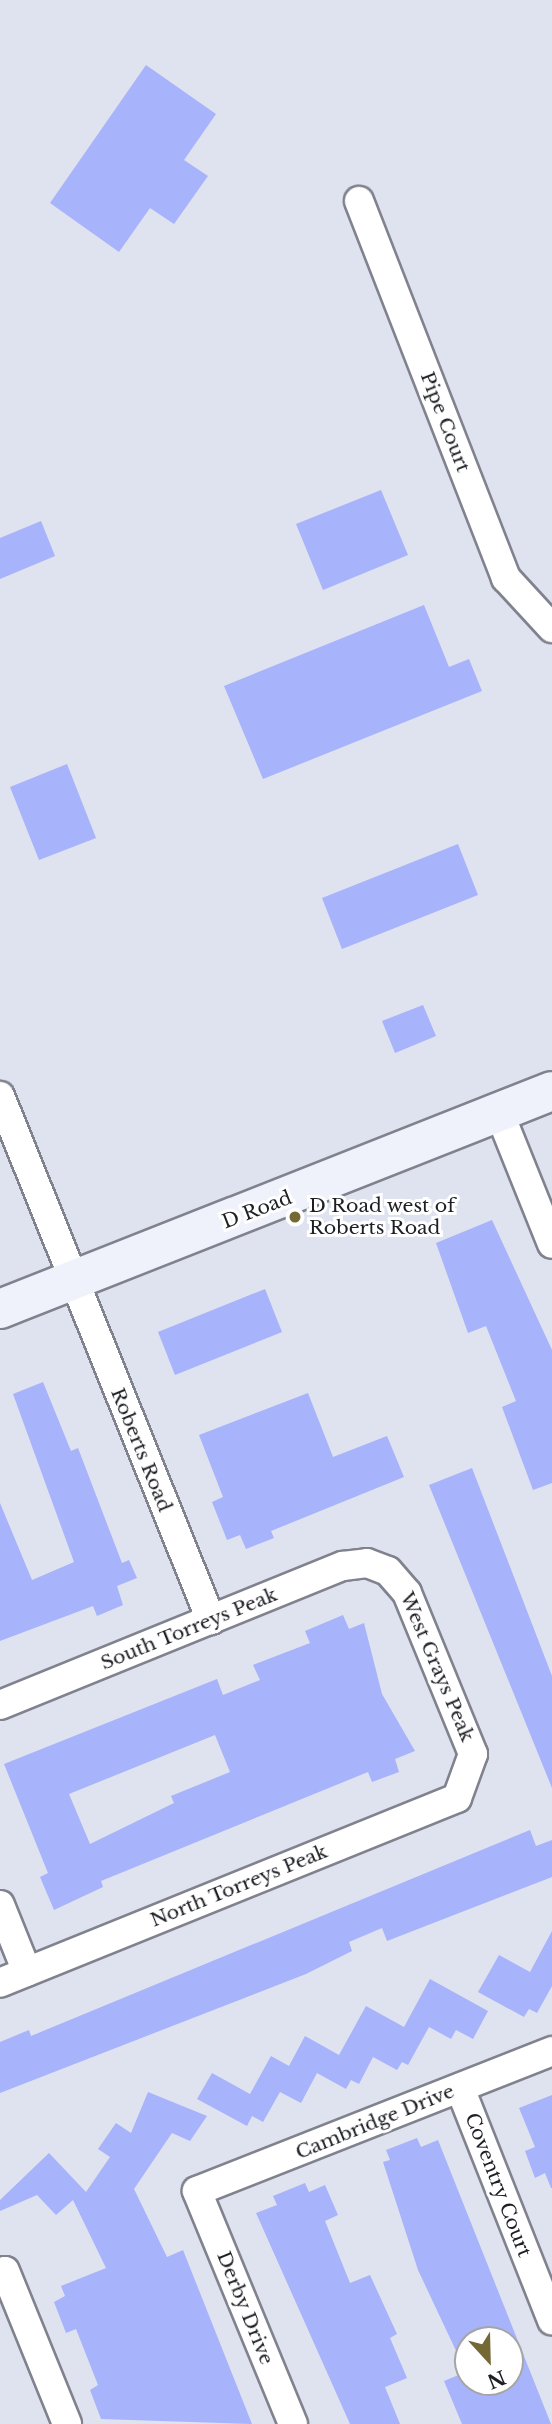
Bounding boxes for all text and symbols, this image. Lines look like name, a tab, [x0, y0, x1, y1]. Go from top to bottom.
street label: Pipe Court	[415, 369, 475, 475]
street label: D Road	[219, 1186, 295, 1234]
place label: D Road west of Roberts Road	[309, 1195, 456, 1239]
marker: D Road west of Roberts Road	[287, 1209, 303, 1225]
street label: Roberts Road	[106, 1385, 176, 1515]
street label: South Torreys Peak	[97, 1583, 281, 1675]
street label: West Grays Peak	[395, 1589, 479, 1745]
street label: North Torreys Peak	[147, 1840, 331, 1932]
street label: Cambridge Drive	[292, 2080, 458, 2164]
street label: Coventry Court	[460, 2110, 536, 2260]
street label: Derby Drive	[212, 2248, 278, 2368]
north arrow	[454, 2326, 524, 2396]
text: N	[484, 2365, 509, 2393]

